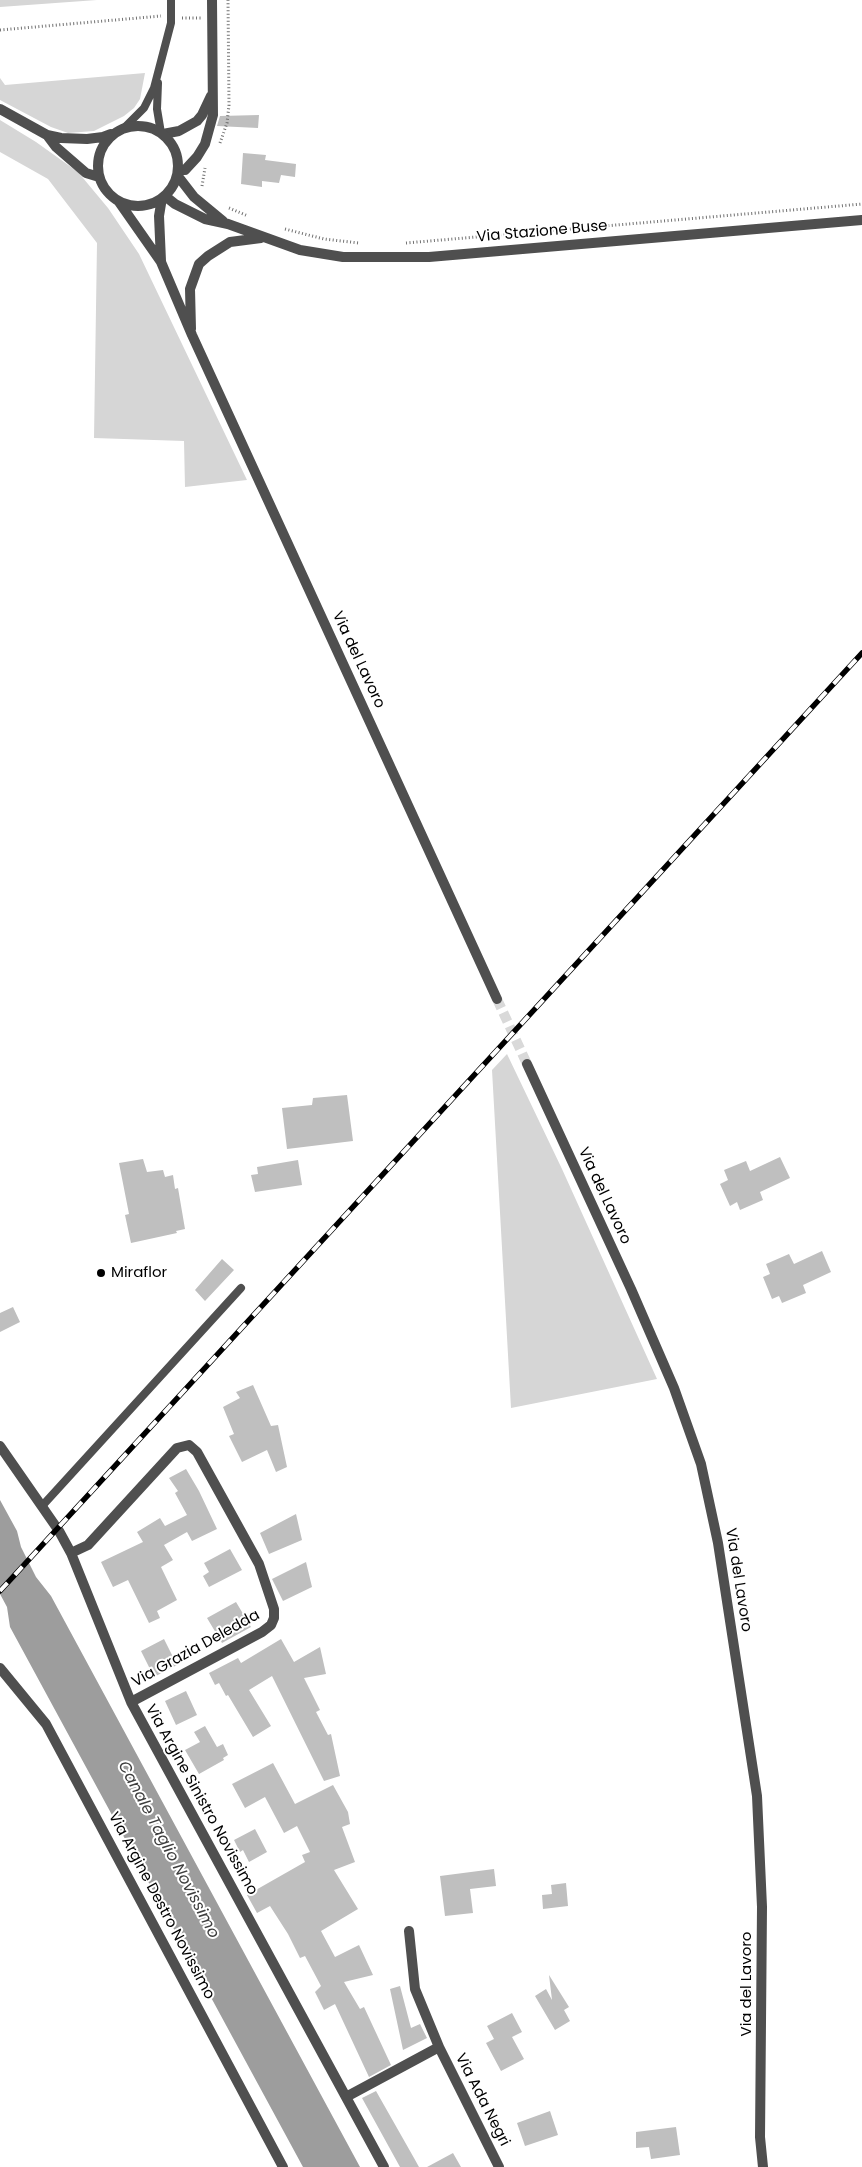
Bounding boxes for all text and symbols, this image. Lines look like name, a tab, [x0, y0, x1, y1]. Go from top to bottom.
street label: Via Stazione Buse	[476, 217, 608, 247]
street label: Via del Lavoro	[328, 609, 388, 711]
street label: Via del Lavoro	[574, 1145, 634, 1247]
place label: Miraflor	[111, 1264, 167, 1282]
marker: Miraflor	[95, 1267, 107, 1279]
street label: Via del Lavoro	[721, 1527, 755, 1633]
street label: Via Grazia Deledda	[129, 1606, 263, 1692]
street label: Via Argine Sinistro Novissimo	[141, 1701, 261, 1899]
water label: Canale Taglio Novissimo	[113, 1758, 223, 1942]
street label: Via Argine Destro Novissimo	[104, 1809, 218, 2003]
street label: Via del Lavoro	[738, 1932, 756, 2036]
street label: Via Ada Negri	[451, 2051, 513, 2149]

